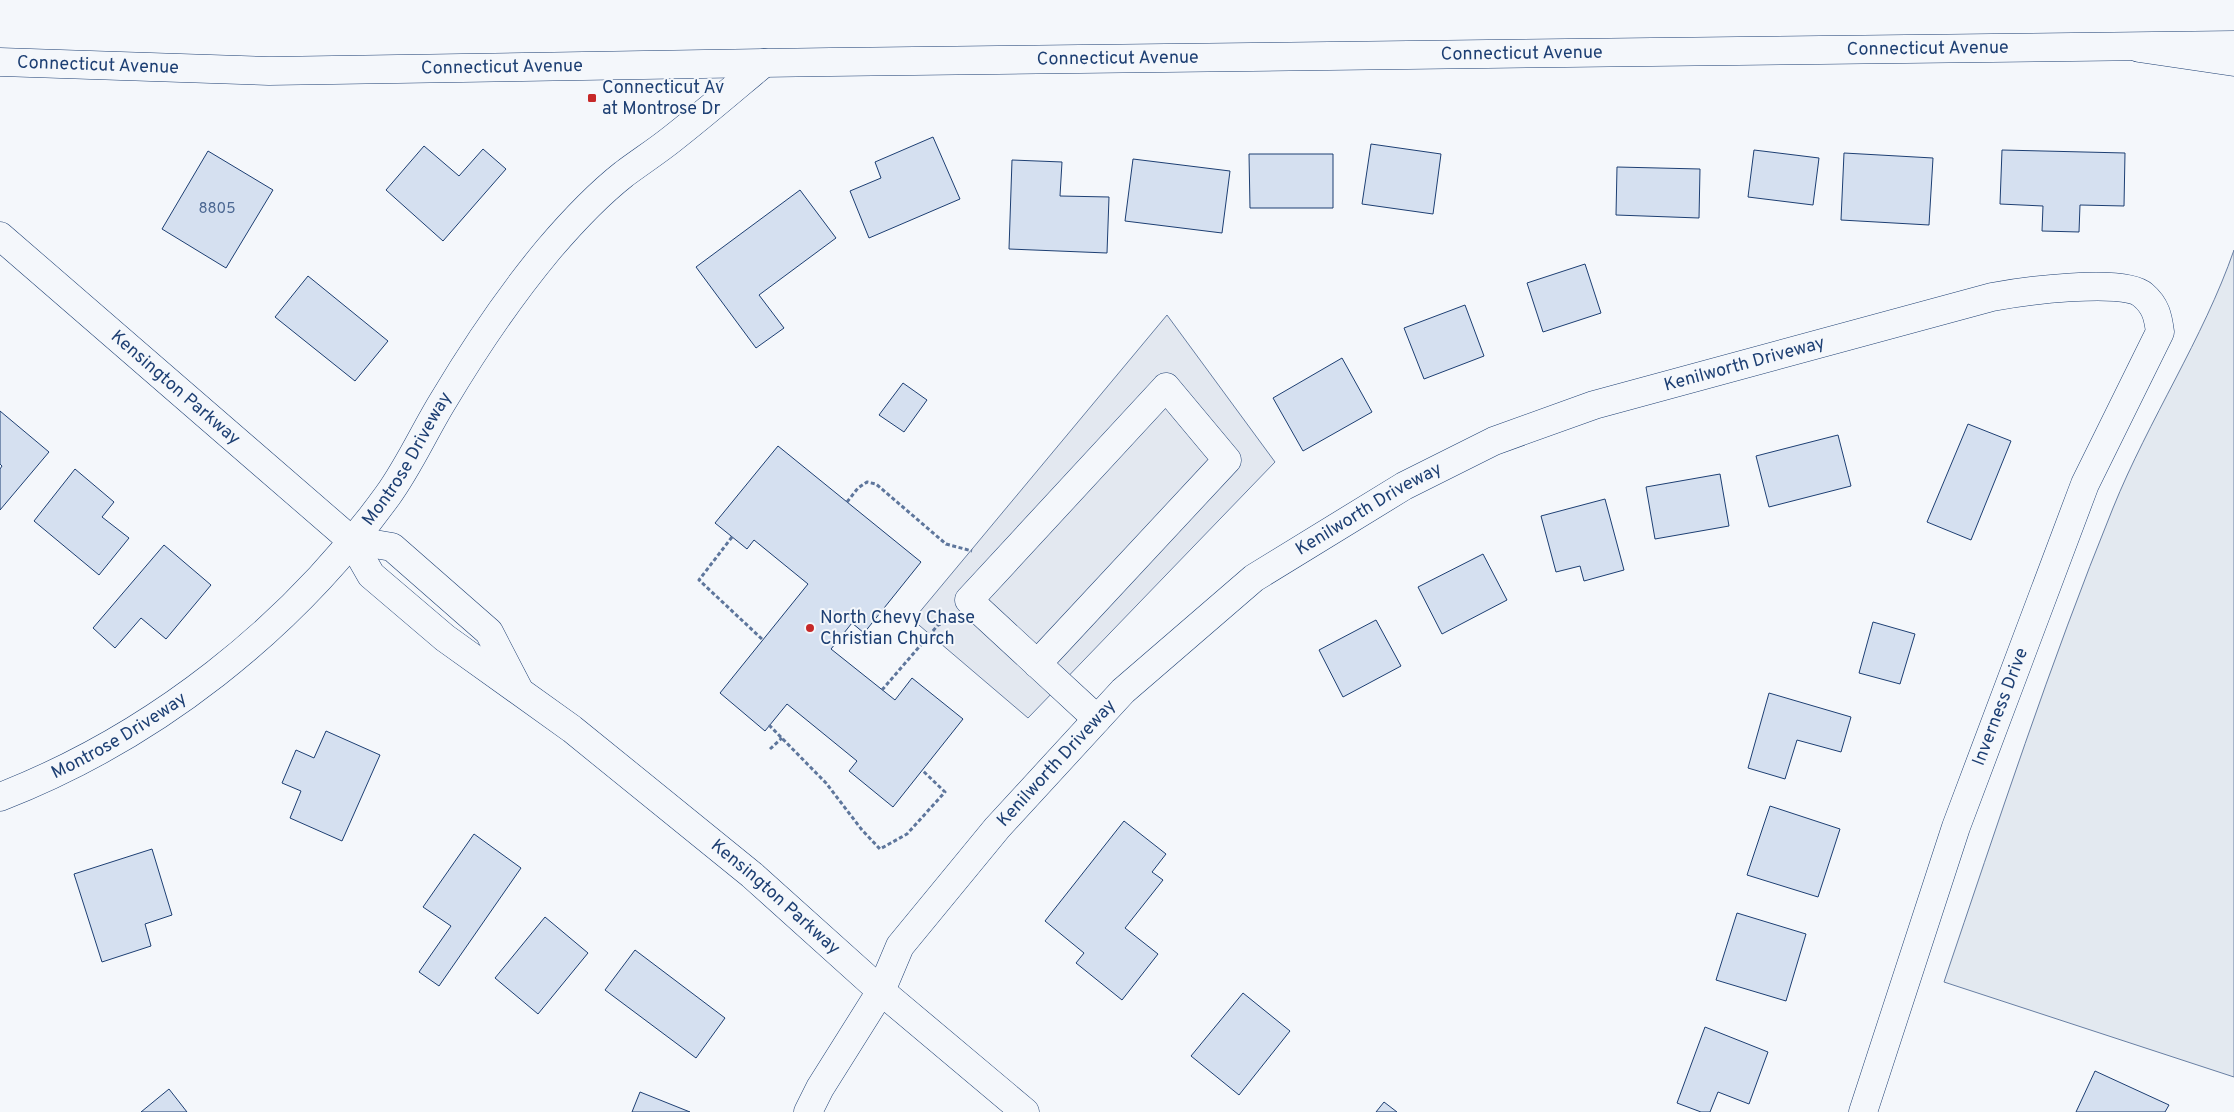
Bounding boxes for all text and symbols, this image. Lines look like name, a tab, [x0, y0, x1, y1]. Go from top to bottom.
street label: Connecticut Avenue	[1847, 36, 2009, 61]
street label: Connecticut Avenue	[1441, 41, 1603, 66]
street label: Connecticut Avenue	[1037, 46, 1199, 71]
street label: Connecticut Avenue	[17, 51, 179, 79]
street label: Connecticut Avenue	[421, 54, 583, 80]
place label: Connecticut Av at Montrose Dr	[602, 77, 724, 121]
marker: Connecticut Av at Montrose Dr	[586, 92, 598, 104]
house number: 8805	[198, 200, 236, 219]
street label: Kensington Parkway	[106, 325, 245, 450]
street label: Kenilworth Driveway	[1662, 331, 1828, 397]
street label: Montrose Driveway	[357, 388, 457, 531]
street label: Kenilworth Driveway	[1291, 457, 1446, 561]
place label: North Chevy Chase Christian Church	[820, 607, 975, 651]
marker: North Chevy Chase Christian Church	[804, 622, 816, 634]
street label: Inverness Drive	[1968, 645, 2034, 769]
street label: Montrose Driveway	[48, 687, 191, 785]
street label: Kenilworth Driveway	[992, 694, 1121, 832]
street label: Kensington Parkway	[706, 834, 845, 960]

